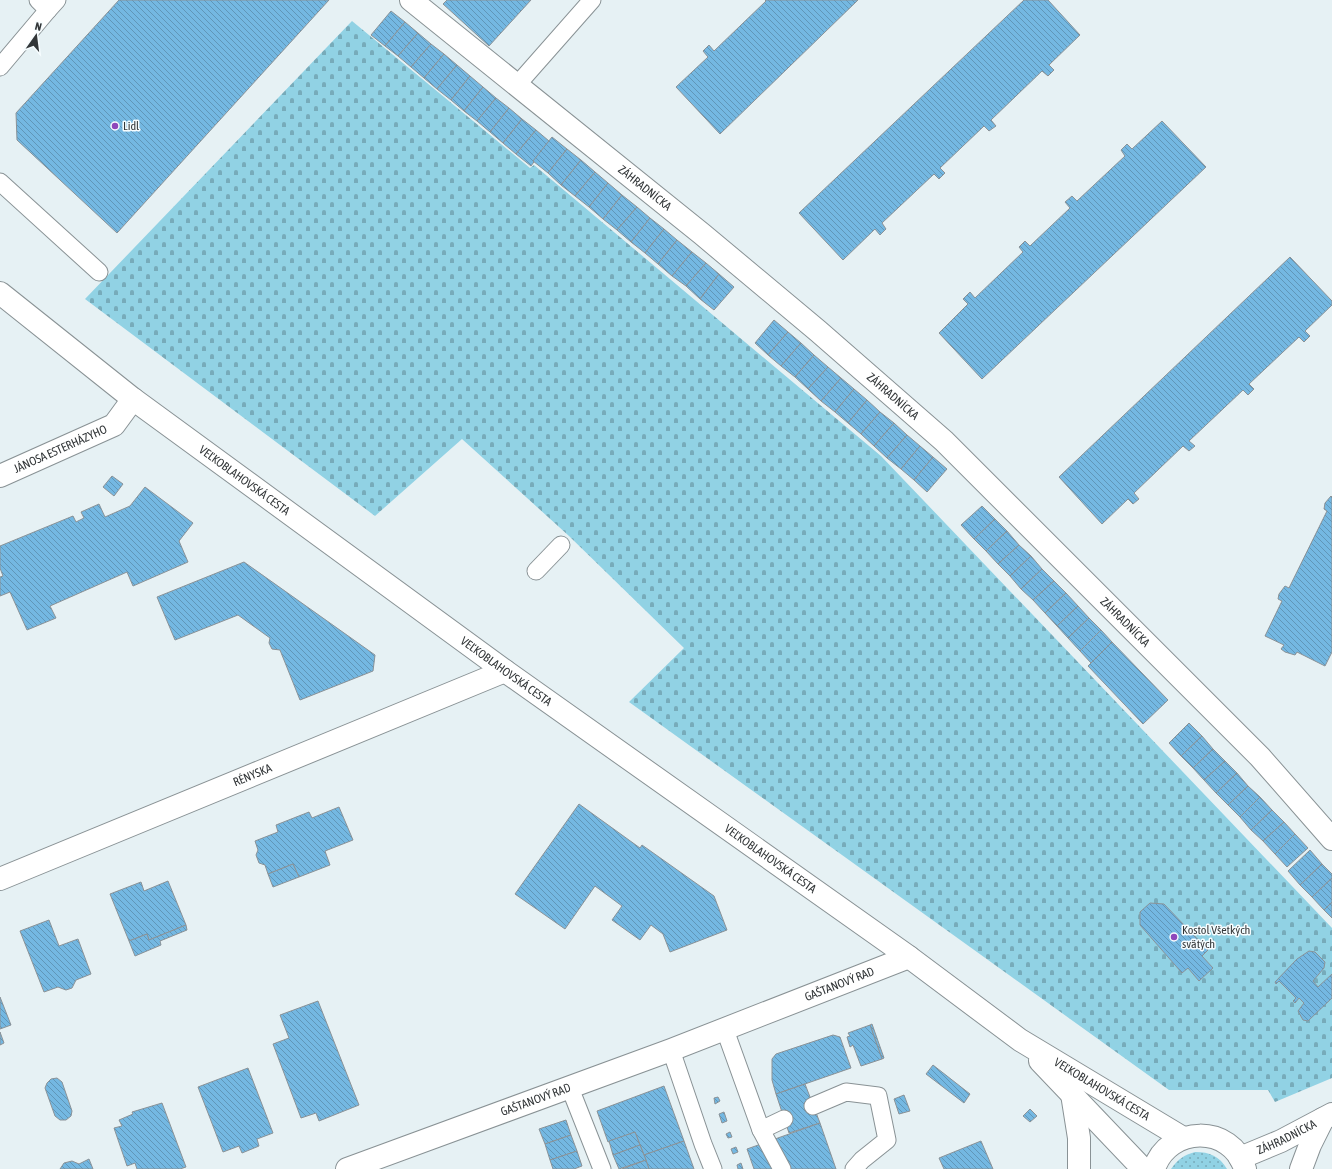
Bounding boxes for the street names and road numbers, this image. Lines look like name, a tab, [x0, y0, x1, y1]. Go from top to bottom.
street label: ZÁHRADNÍCKA	[615, 162, 674, 214]
street label: ZÁHRADNÍCKA	[864, 370, 922, 423]
street label: JÁNOSA ESTERHÁZYHO	[11, 422, 109, 476]
street label: VEĽKOBLAHOVSKÁ CESTA	[196, 443, 293, 518]
street label: ZÁHRADNÍCKA	[1097, 594, 1153, 650]
street label: VEĽKOBLAHOVSKÁ CESTA	[458, 634, 555, 709]
street label: RÉNYSKA	[231, 761, 274, 789]
street label: VEĽKOBLAHOVSKÁ CESTA	[722, 822, 819, 896]
street label: GAŠTANOVÝ RAD	[803, 964, 876, 1004]
street label: VEĽKOBLAHOVSKÁ CESTA	[1052, 1055, 1152, 1123]
street label: GAŠTANOVÝ RAD	[499, 1080, 573, 1119]
street label: ZÁHRADNÍCKA	[1255, 1117, 1319, 1157]

